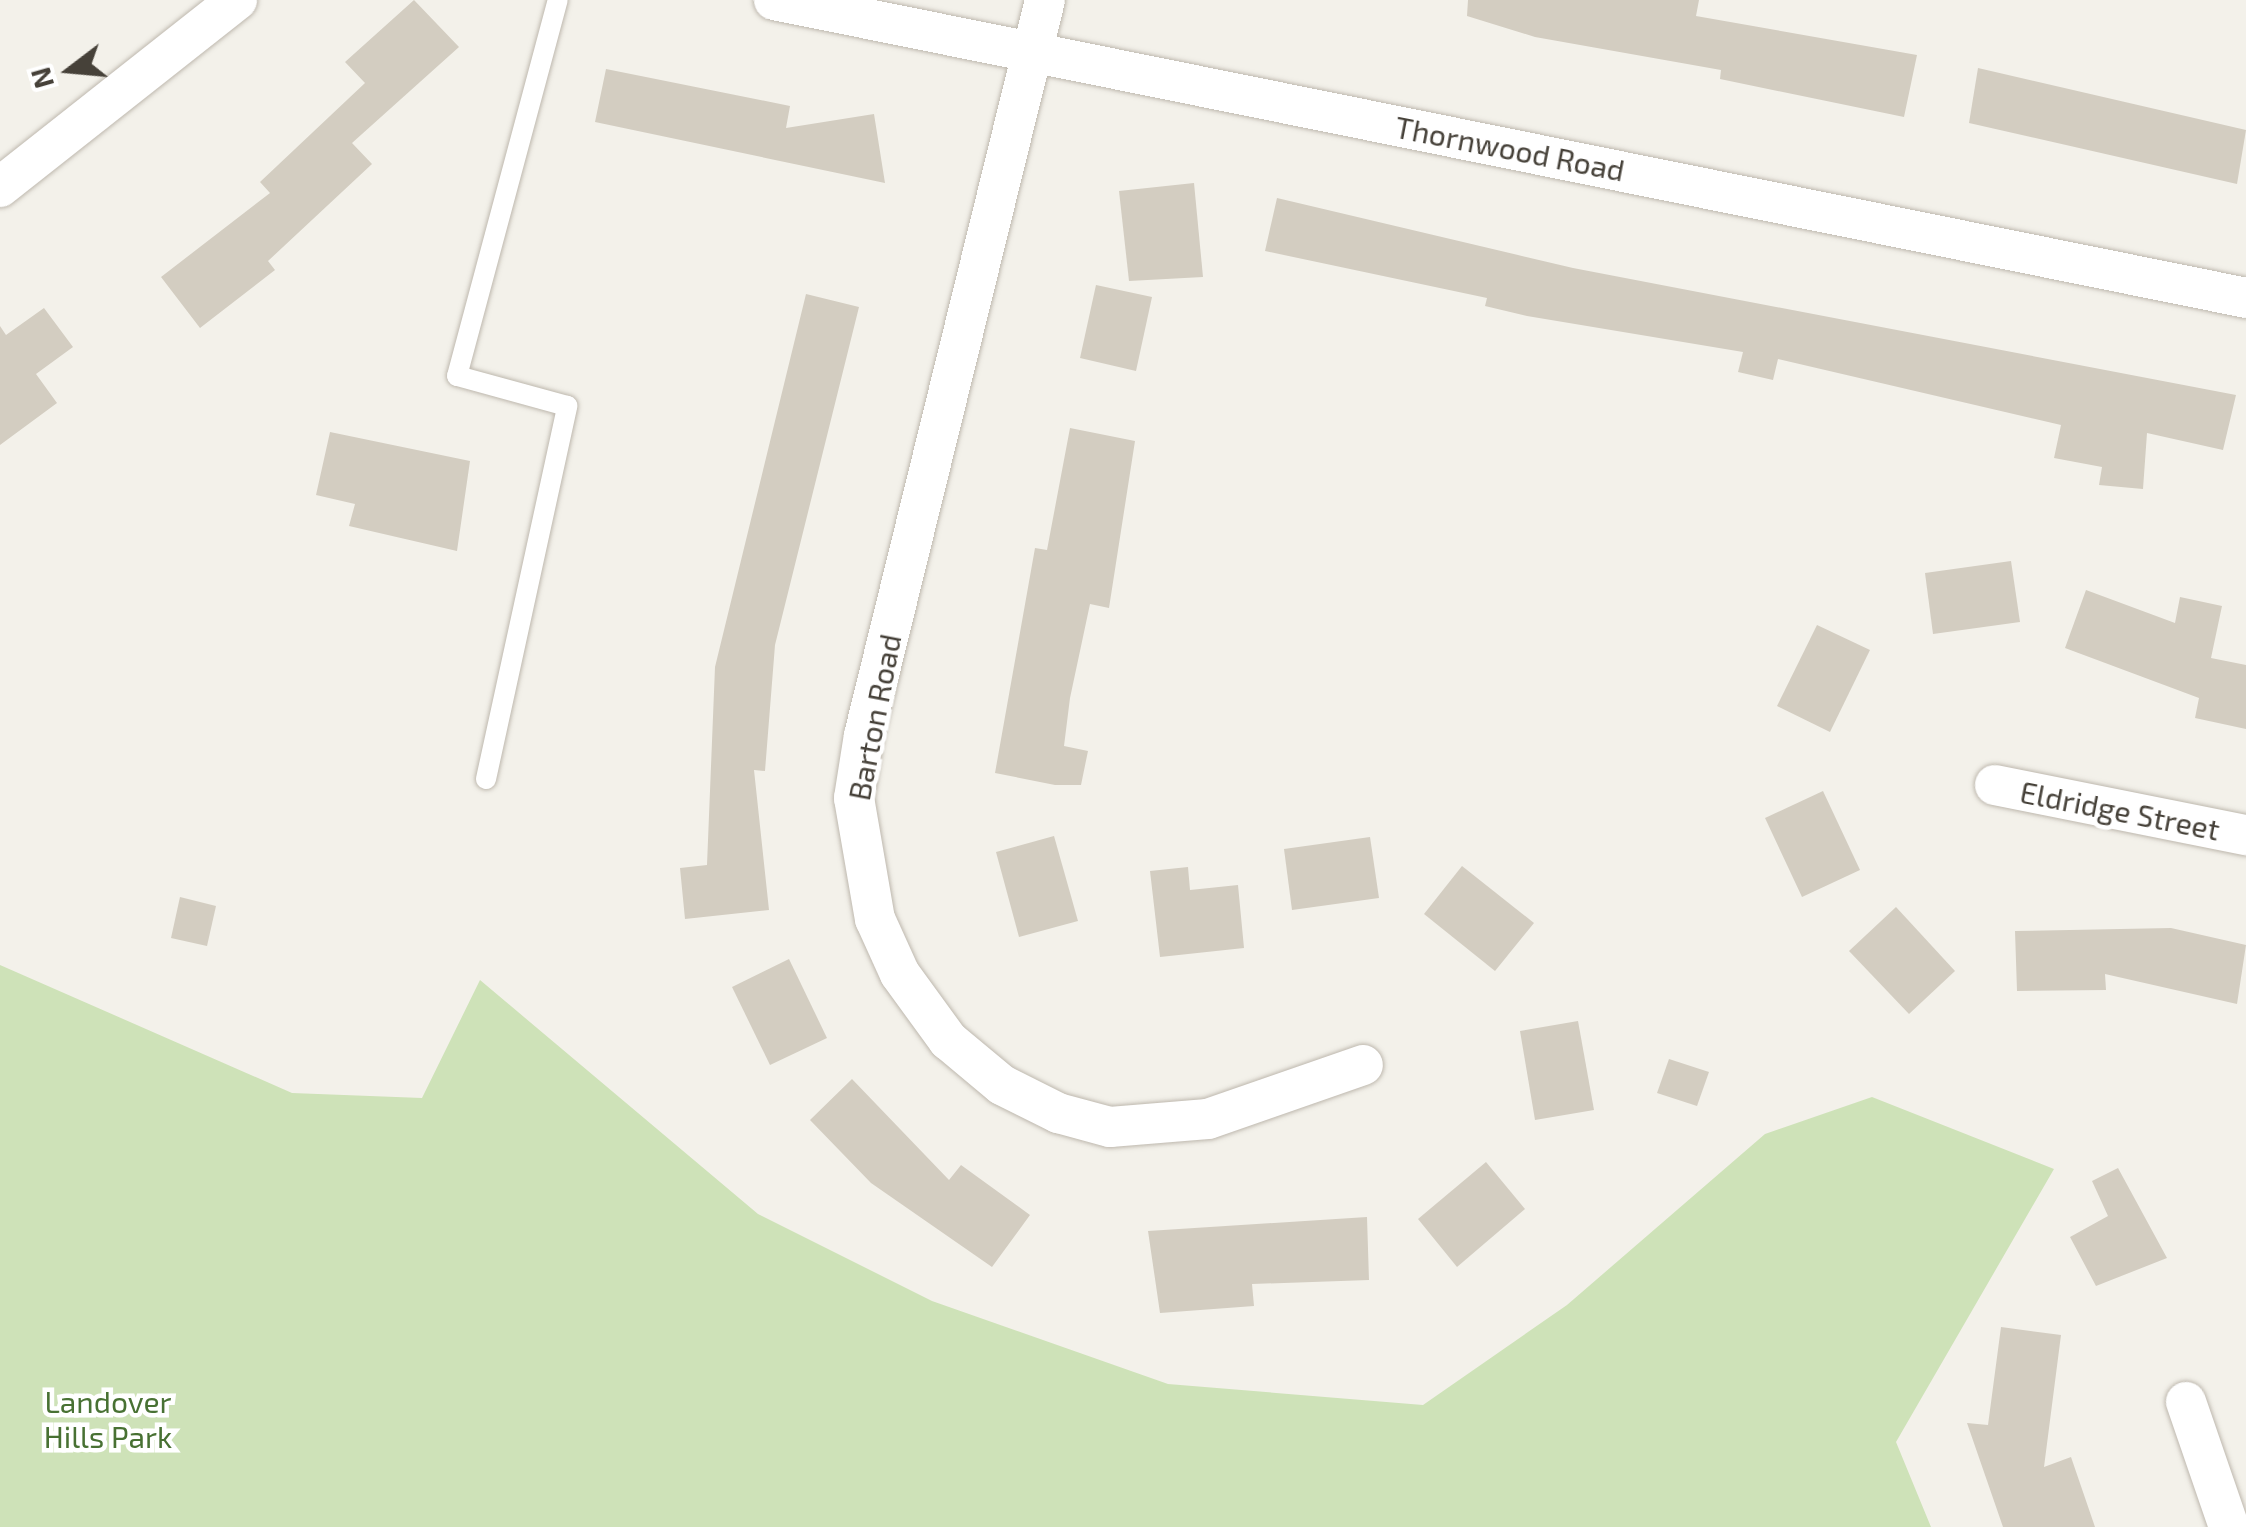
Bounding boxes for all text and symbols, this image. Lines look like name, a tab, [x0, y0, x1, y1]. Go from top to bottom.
north arrow	[20, 20, 120, 120]
text: N	[22, 64, 60, 93]
street label: Thornwood Road	[1392, 108, 1628, 188]
street label: Barton Road	[840, 631, 908, 803]
street label: Eldridge Street	[2017, 773, 2223, 847]
park label: Landover Hills Park	[44, 1383, 172, 1454]

